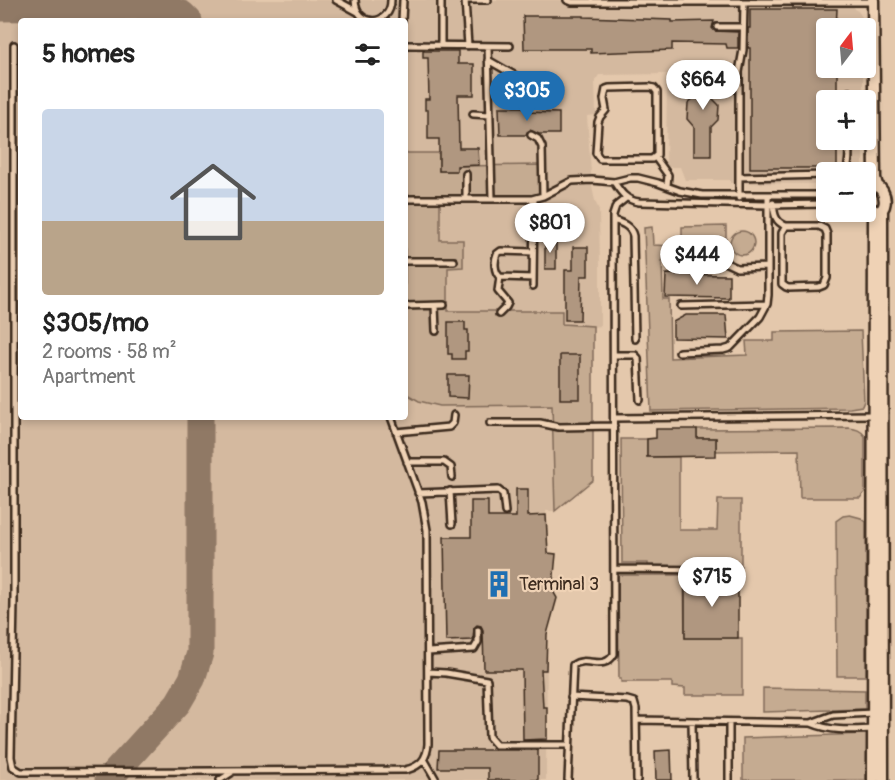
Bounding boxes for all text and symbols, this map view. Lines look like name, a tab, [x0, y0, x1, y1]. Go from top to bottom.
north arrow	[816, 18, 876, 78]
map controls	[816, 18, 876, 222]
text: 5 homes	[42, 38, 135, 70]
icon: filters	[351, 38, 384, 71]
pin: $664	[667, 60, 739, 111]
text: $664	[680, 67, 726, 92]
pin: $305	[491, 71, 563, 122]
text: $305	[504, 78, 550, 103]
button: +	[816, 90, 876, 150]
icon: home	[159, 148, 267, 256]
button: −	[816, 162, 876, 222]
pin: $801	[514, 203, 586, 254]
text: $801	[529, 210, 571, 235]
pin: $444	[661, 235, 733, 286]
text: $444	[674, 242, 720, 267]
text: $305/mo	[42, 307, 149, 339]
text: 2 rooms · 58 m²	[42, 339, 177, 364]
text: Apartment	[42, 364, 135, 389]
pin: $715	[676, 557, 748, 608]
text: $715	[692, 564, 732, 589]
building icon: Terminal 3	[484, 569, 514, 599]
place label: Terminal 3	[519, 573, 599, 596]

